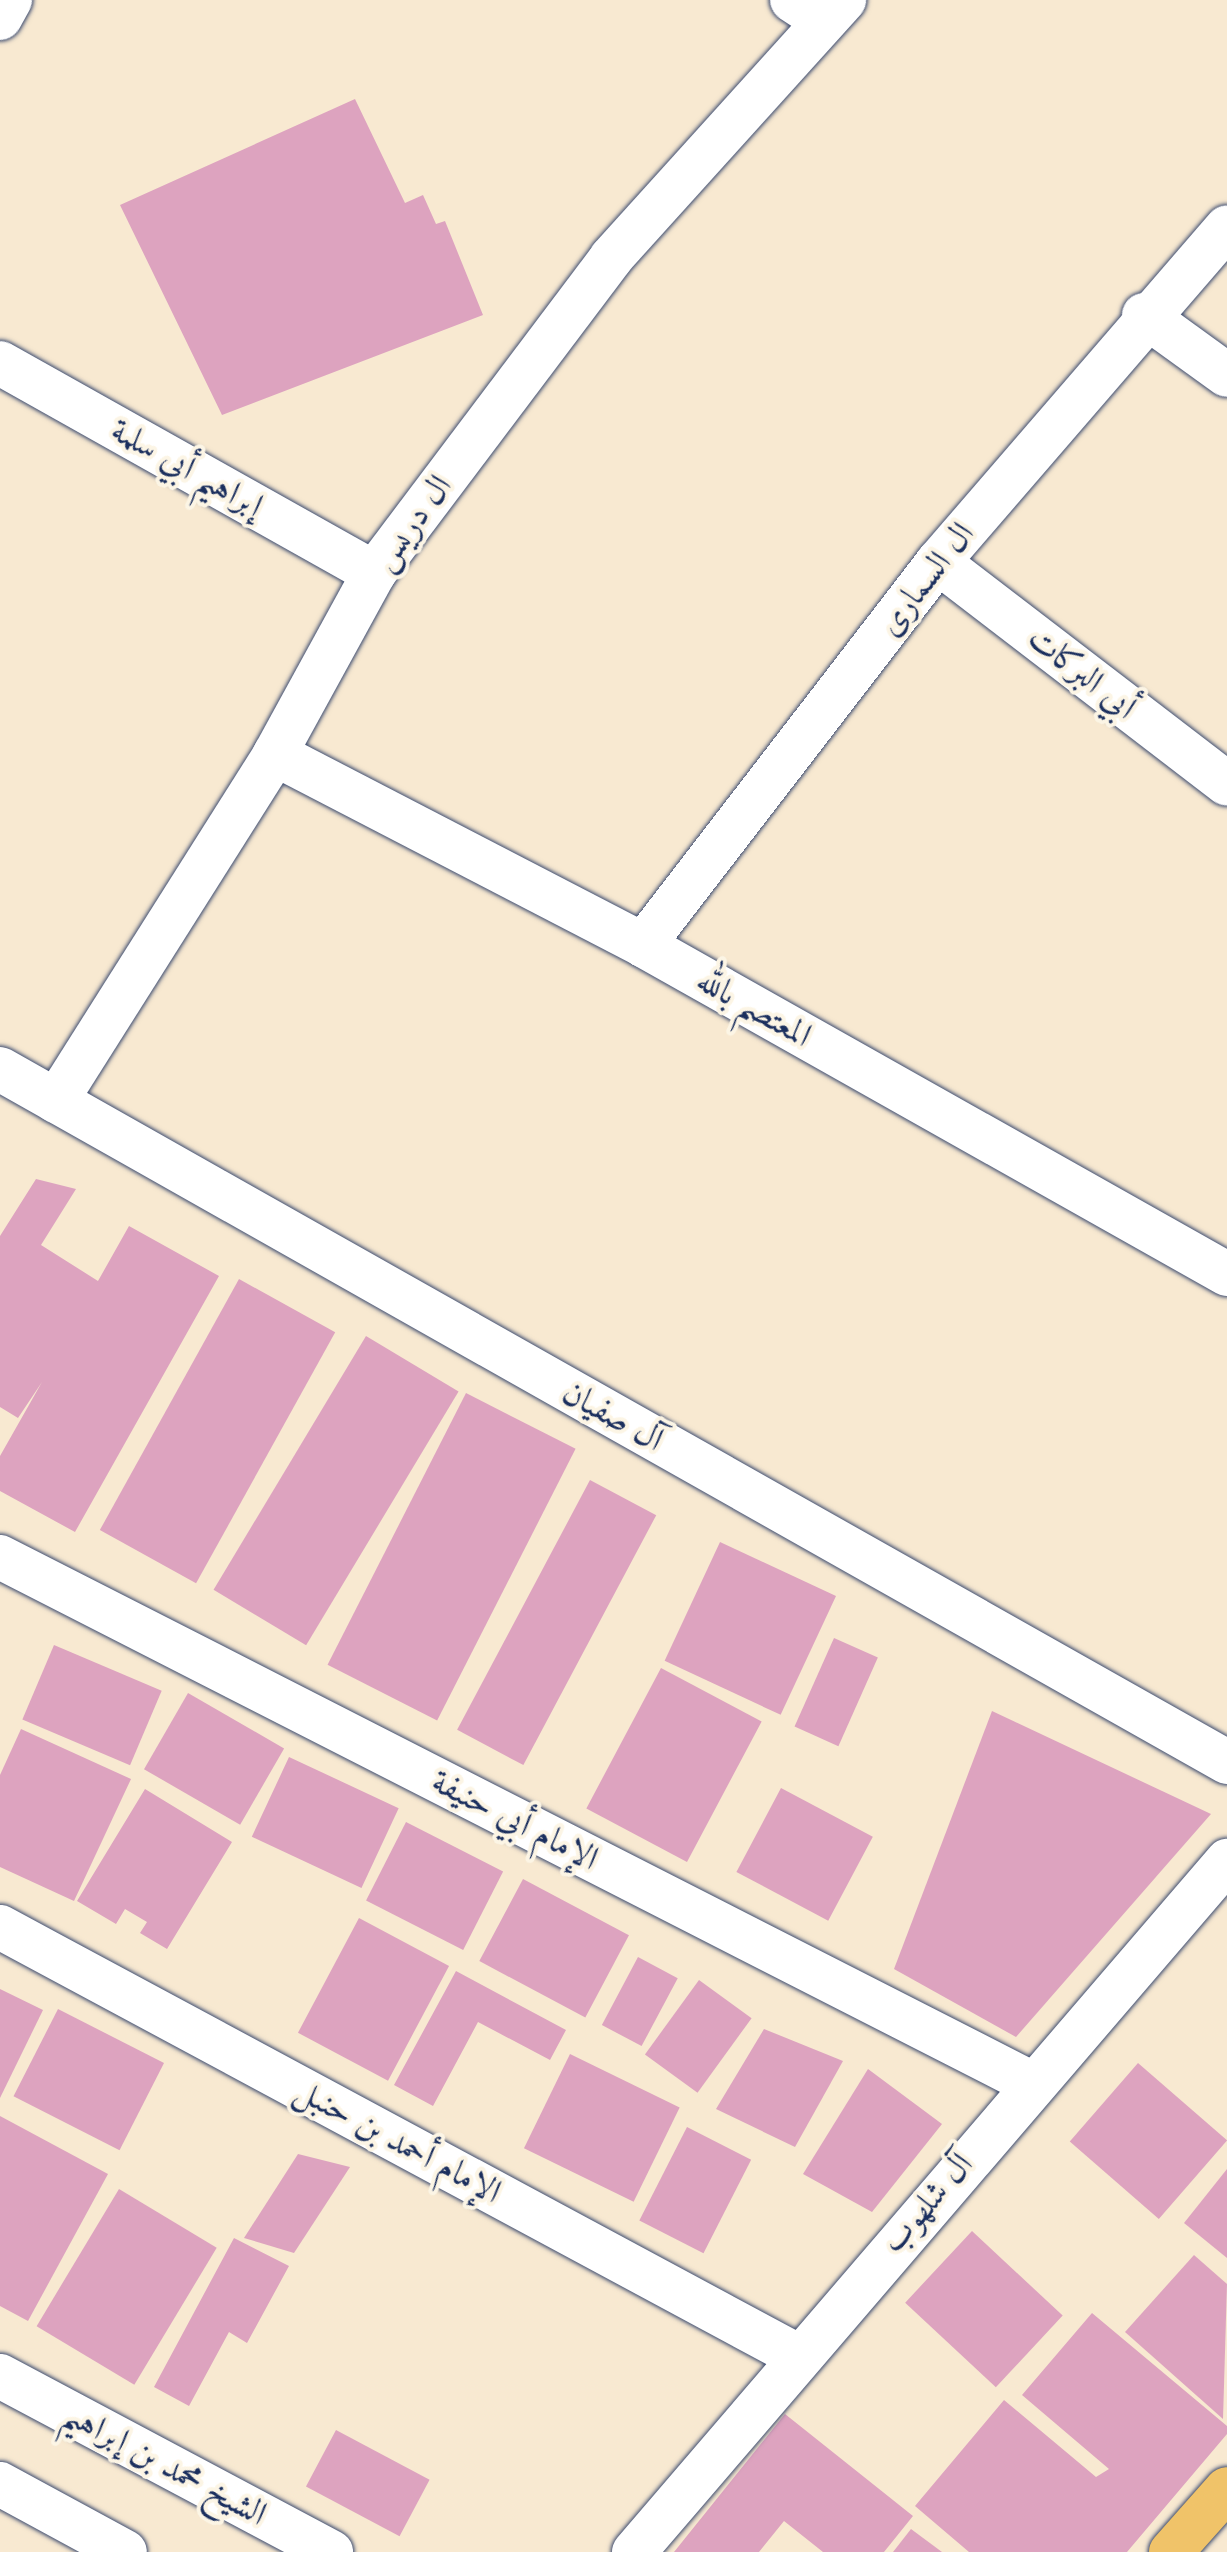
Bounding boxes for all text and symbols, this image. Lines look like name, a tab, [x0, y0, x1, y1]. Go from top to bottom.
street label: إبراهيم أبي سلمة	[104, 410, 270, 526]
street label: ال دريس	[364, 467, 460, 579]
street label: ال السمارى	[869, 514, 983, 644]
street label: أبي البركات	[1019, 618, 1145, 728]
street label: المعتصم بالله	[689, 960, 819, 1056]
street label: آل صفيان	[555, 1372, 671, 1460]
street label: الإمام أبي حنيفة	[425, 1761, 605, 1879]
street label: الإمام أحمد بن حنبل	[288, 2069, 508, 2213]
street label: آل شلهوب	[872, 2145, 982, 2261]
street label: الشيخ محمد بن إبراهيم	[56, 2393, 274, 2535]

